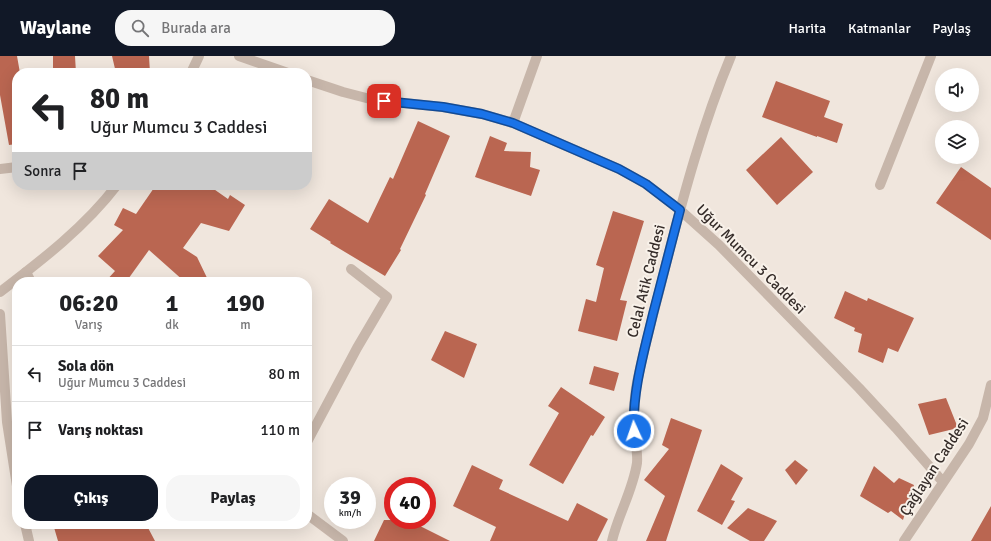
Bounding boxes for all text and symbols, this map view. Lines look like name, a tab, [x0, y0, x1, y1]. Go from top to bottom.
search box	[115, 10, 395, 46]
text: Waylane	[20, 16, 91, 40]
icon: search	[129, 17, 151, 39]
text: Burada ara	[161, 19, 231, 37]
text: Harita	[788, 20, 826, 37]
text: Katmanlar	[848, 20, 911, 37]
text: Paylaş	[933, 20, 971, 37]
map controls	[935, 68, 979, 164]
button: sound	[935, 68, 979, 112]
text: 80 m	[90, 82, 149, 116]
icon: left	[24, 84, 76, 136]
pin	[367, 84, 401, 118]
icon: arrive	[373, 90, 395, 112]
text: Uğur Mumcu 3 Caddesi	[90, 116, 267, 138]
button: layers	[935, 120, 979, 164]
icon: arrive	[69, 160, 91, 182]
text: Sonra	[24, 162, 61, 180]
street label: Uğur Mumcu 3 Caddesi	[692, 200, 810, 318]
street label: Celal Atik Caddesi	[623, 223, 669, 339]
text: 06:20	[59, 288, 118, 318]
text: 1	[166, 288, 178, 318]
text: 190	[226, 288, 265, 318]
text: Varış	[75, 317, 103, 333]
text: dk	[165, 317, 179, 333]
text: m	[240, 317, 251, 333]
text: Sola dön	[58, 357, 114, 375]
icon: left	[24, 363, 46, 385]
text: 80 m	[269, 365, 300, 383]
text: Uğur Mumcu 3 Caddesi	[58, 375, 186, 391]
position arrow	[613, 410, 655, 452]
street label: Çağlayan Caddesi	[896, 415, 972, 519]
icon: arrive	[24, 419, 46, 441]
text: Varış noktası	[58, 421, 143, 439]
text: 110 m	[260, 421, 300, 439]
button: Çıkış	[24, 475, 158, 521]
button: Paylaş	[166, 475, 300, 521]
speed limit sign: 40	[384, 477, 436, 529]
text: 39	[339, 485, 361, 510]
text: km/h	[339, 507, 361, 519]

